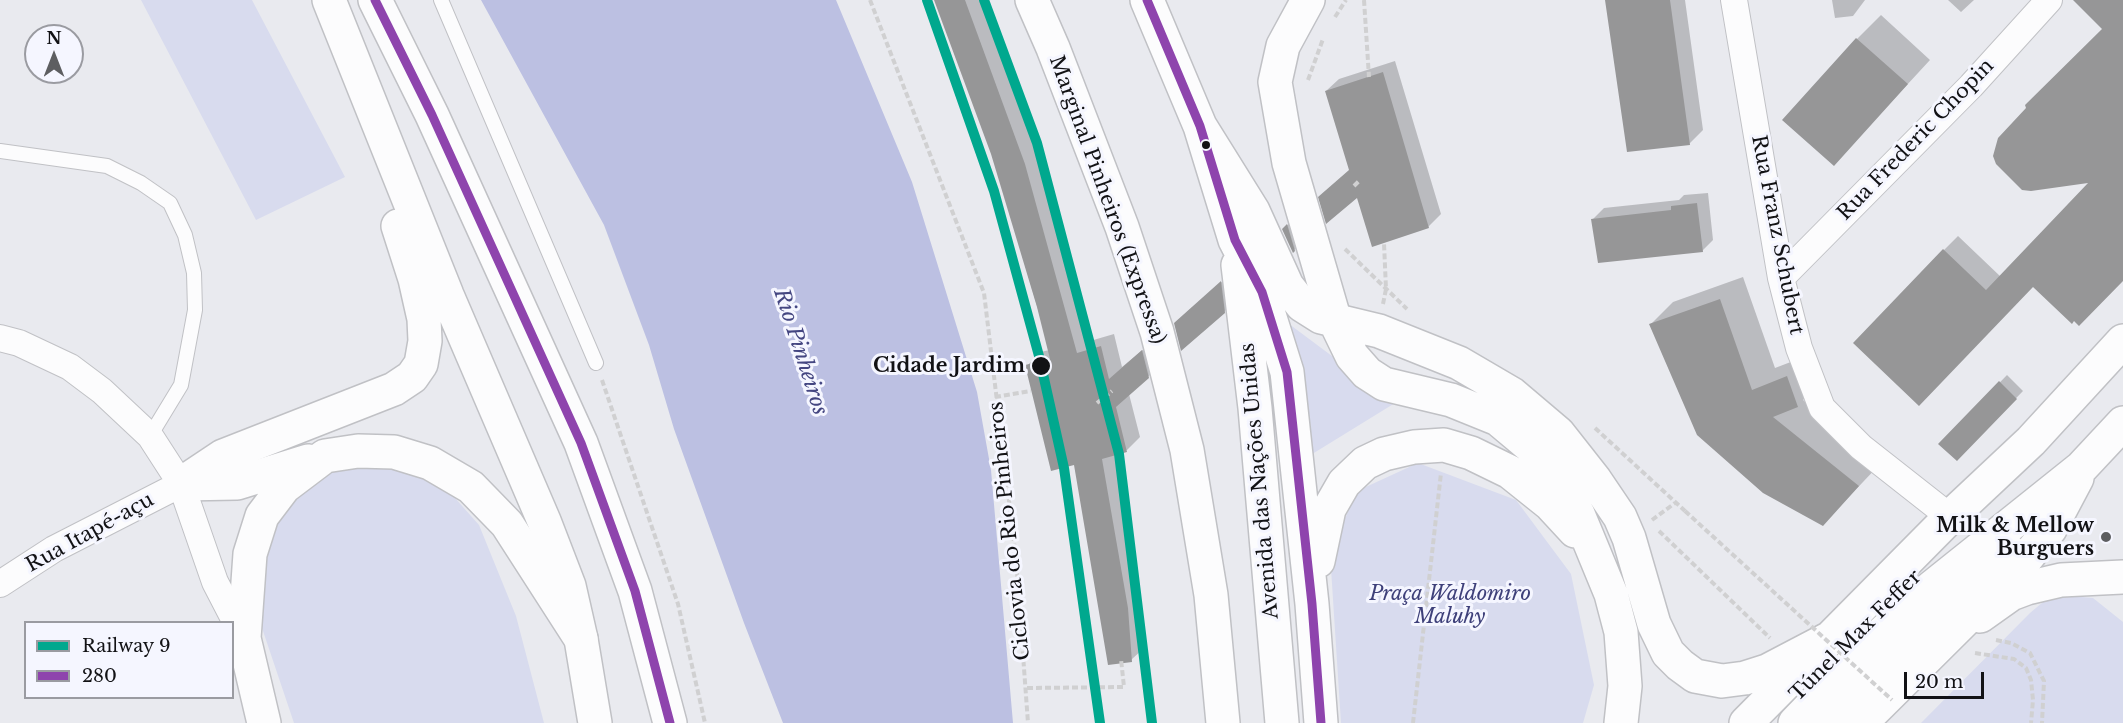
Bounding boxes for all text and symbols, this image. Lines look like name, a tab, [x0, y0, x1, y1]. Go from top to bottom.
north arrow	[24, 24, 84, 84]
text: N	[46, 28, 62, 48]
street label: Marginal Pinheiros (Expressa)	[1044, 53, 1170, 347]
street label: Rua Frederic Chopin	[1833, 54, 1999, 226]
street label: Rua Franz Schubert	[1746, 133, 1808, 337]
unlabelled marker	[1200, 139, 1212, 151]
water label: Rio Pinheiros	[768, 286, 832, 418]
street label: Avenida das Nações Unidas	[1236, 342, 1284, 620]
place label: Cidade Jardim	[873, 354, 1025, 378]
marker: Cidade Jardim	[1030, 355, 1052, 377]
street label: Ciclovia do Rio Pinheiros	[984, 400, 1036, 662]
street label: Rua Itapé-açu	[22, 488, 158, 578]
place label: Milk & Mellow Burguers	[1936, 514, 2094, 561]
marker: Milk & Mellow Burguers	[2099, 530, 2113, 544]
street label: Túnel Max Feffer	[1785, 565, 1927, 707]
park label: Praça Waldomiro Maluhy	[1369, 582, 1531, 629]
legend	[24, 621, 234, 699]
text: Railway 9	[82, 635, 171, 657]
scale bar	[1907, 660, 1986, 698]
text: 280	[82, 665, 117, 687]
text: 20 m	[1915, 671, 1963, 693]

